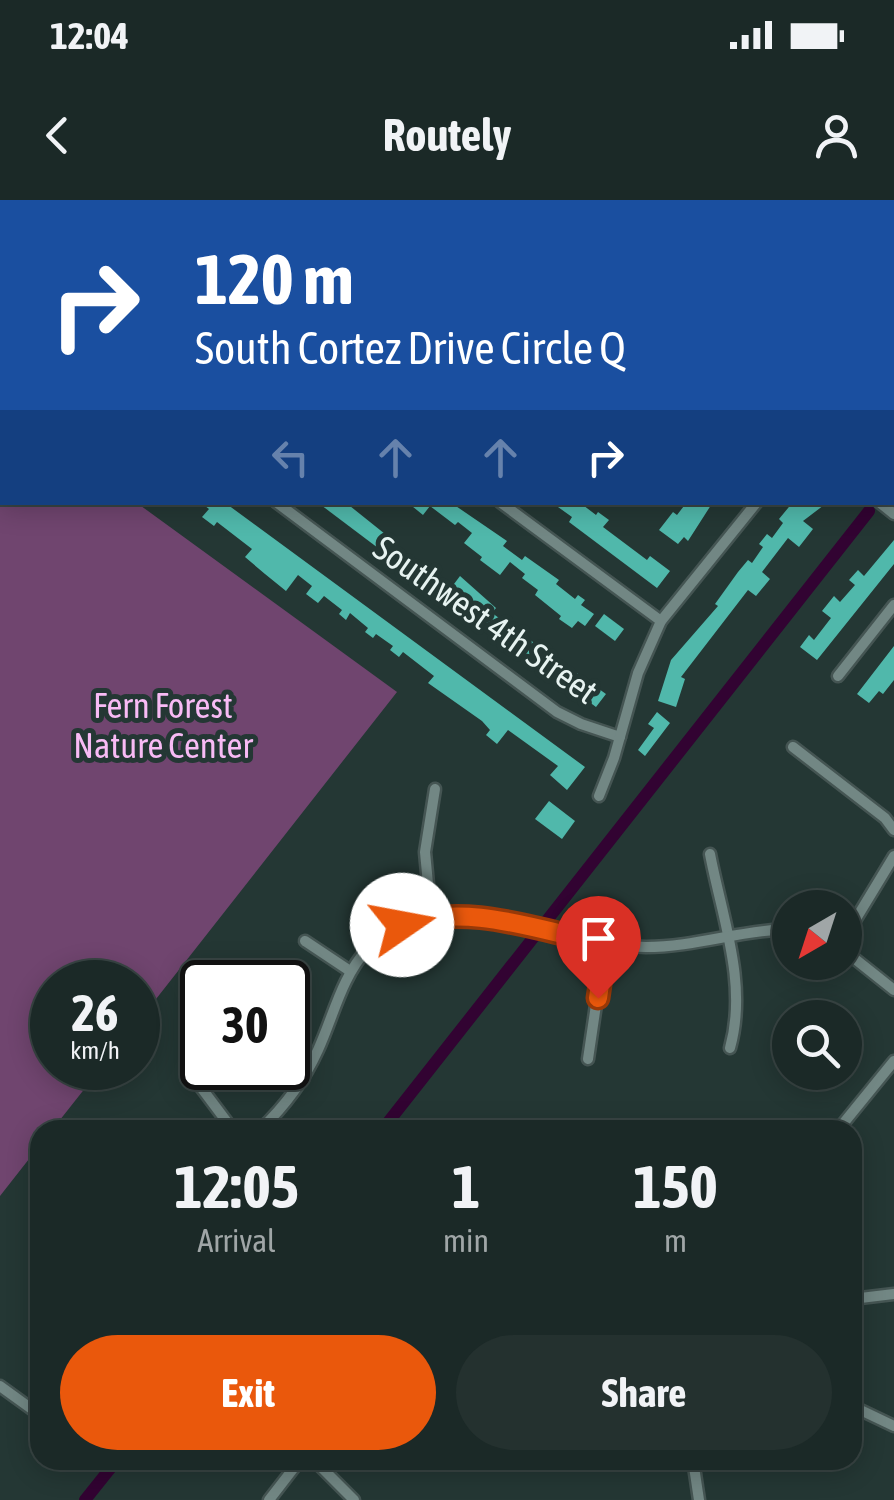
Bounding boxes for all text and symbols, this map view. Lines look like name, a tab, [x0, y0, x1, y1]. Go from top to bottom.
text: 12:04	[50, 14, 129, 57]
icon: back	[30, 108, 85, 163]
icon: person	[809, 108, 864, 163]
text: Routely	[383, 109, 511, 161]
text: 120 m	[195, 239, 354, 319]
icon: right	[30, 240, 160, 370]
text: South Cortez Drive Circle Q	[195, 322, 626, 374]
icon: left	[263, 430, 318, 485]
icon: ahead	[368, 430, 423, 485]
icon: ahead	[473, 430, 528, 485]
icon: right	[578, 430, 633, 485]
street label: Southwest 4th Street	[366, 527, 606, 711]
park label: Fern Forest Nature Center	[73, 685, 253, 765]
position arrow	[350, 873, 454, 977]
north arrow	[772, 890, 862, 980]
map controls	[772, 890, 862, 1090]
pin	[556, 896, 641, 999]
icon: arrive	[571, 911, 626, 966]
speed limit sign: 30	[180, 960, 310, 1090]
text: 26	[71, 984, 118, 1042]
button: search	[772, 1000, 862, 1090]
text: km/h	[70, 1036, 120, 1064]
text: 12:05	[174, 1152, 299, 1221]
text: 1	[452, 1152, 480, 1221]
text: 150	[633, 1152, 718, 1221]
text: Arrival	[197, 1222, 276, 1259]
text: min	[443, 1222, 489, 1259]
text: m	[664, 1222, 687, 1259]
button: Exit	[60, 1335, 436, 1450]
button: Share	[456, 1335, 832, 1450]

